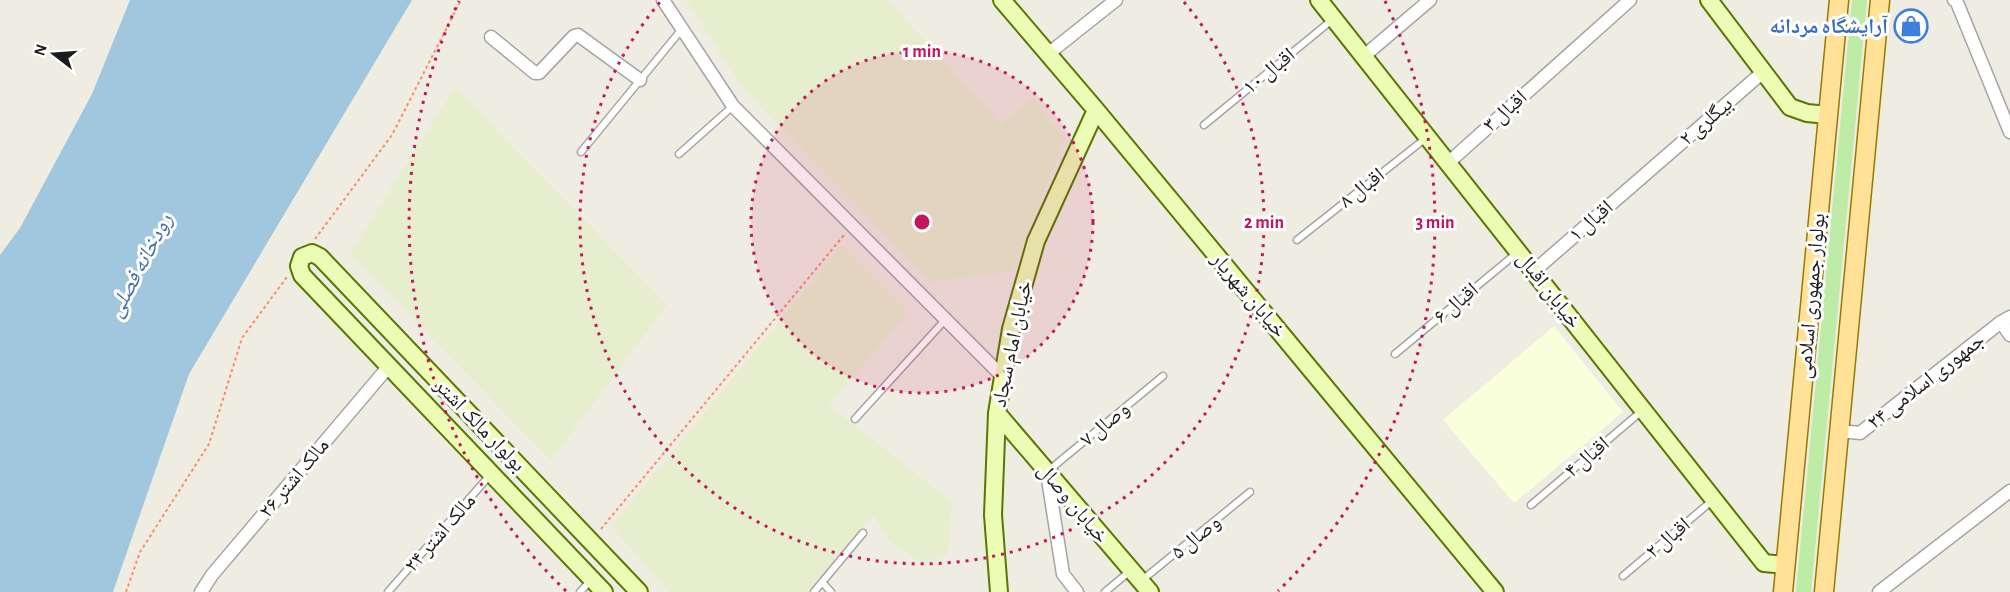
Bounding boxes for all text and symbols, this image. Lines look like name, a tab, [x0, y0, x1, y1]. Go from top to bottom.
shop icon: آرایشگاه مردانه	[1893, 8, 1929, 44]
place label: آرایشگاه مردانه	[1769, 15, 1888, 38]
north arrow	[24, 24, 84, 84]
text: N	[31, 42, 50, 58]
text: 1 min	[903, 43, 941, 61]
street label: اقبال ۱۰	[1239, 44, 1300, 99]
street label: اقبال ۳	[1479, 86, 1532, 136]
street label: بیگلری ۲	[1676, 93, 1737, 150]
street label: اقبال ۸	[1336, 164, 1389, 213]
street label: اقبال ۱	[1565, 196, 1618, 246]
water label: رودخانه فصلی	[104, 210, 178, 321]
centre of rings	[912, 212, 932, 232]
street label: بولوار جمهوری اسلامی	[1793, 212, 1831, 380]
text: 2 min	[1244, 214, 1284, 232]
text: 3 min	[1415, 214, 1455, 232]
street label: خیابان شهریار	[1206, 248, 1290, 342]
street label: خیابان اقبال	[1512, 248, 1585, 333]
street label: خیابان امام سجاد	[988, 279, 1039, 410]
street label: اقبال ۶	[1430, 279, 1483, 328]
street label: جمهوری اسلامی ۲۴	[1863, 329, 1990, 435]
street label: بولوار مالک اشتر	[429, 374, 529, 476]
street label: وصال ۷	[1076, 398, 1134, 451]
street label: اقبال ۴	[1561, 433, 1614, 482]
street label: مالک اشتر ۲۶	[255, 434, 333, 522]
street label: خیابان وصال	[1033, 459, 1112, 548]
street label: مالک اشتر ۲۴	[400, 490, 480, 576]
street label: وصال ۵	[1167, 511, 1225, 564]
street label: اقبال ۲	[1642, 514, 1695, 563]

